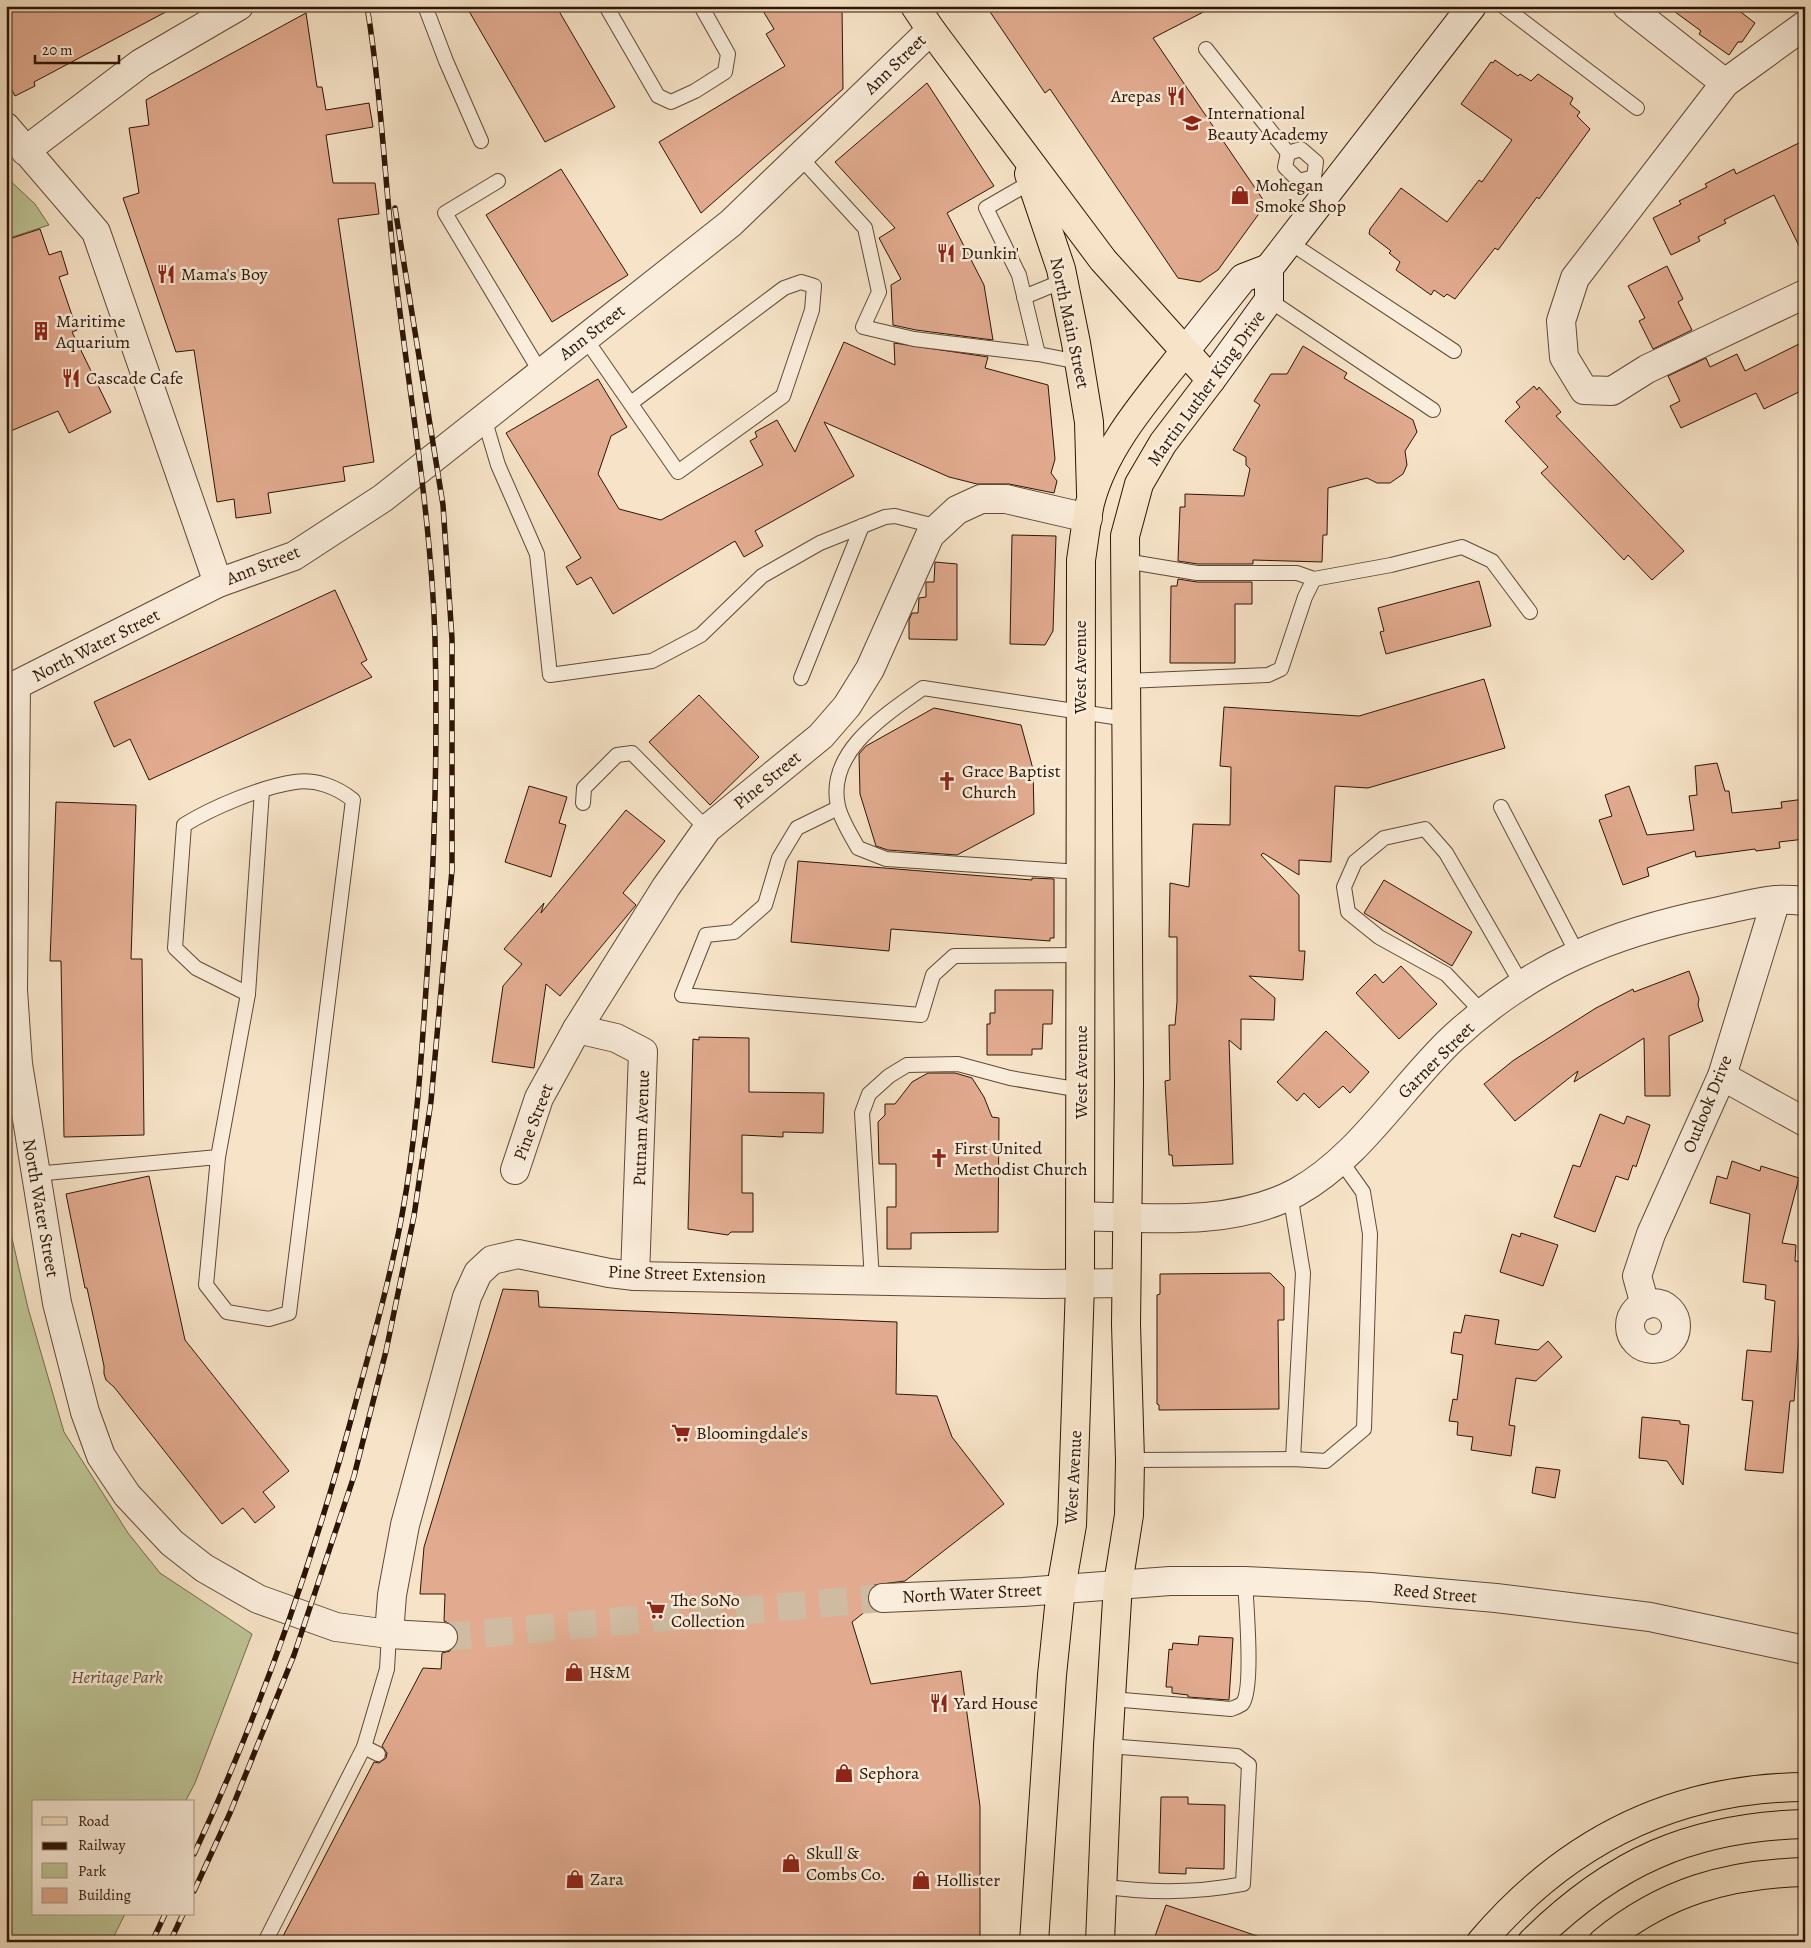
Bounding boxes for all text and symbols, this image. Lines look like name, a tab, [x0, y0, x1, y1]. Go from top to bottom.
street label: Ann Street	[858, 28, 931, 100]
scale bar	[35, 32, 119, 64]
text: 20 m	[42, 40, 73, 60]
place label: Arepas	[1110, 84, 1161, 108]
restaurant icon: Arepas	[1165, 85, 1187, 107]
place label: International Beauty Academy	[1207, 101, 1329, 146]
school or university icon: International Beauty Academy	[1181, 112, 1203, 134]
place label: Mohegan Smoke Shop	[1255, 173, 1346, 218]
shop icon: Mohegan Smoke Shop	[1229, 184, 1251, 206]
place label: Dunkin'	[961, 241, 1019, 265]
restaurant icon: Dunkin'	[935, 242, 957, 264]
street label: North Main Street	[1044, 255, 1096, 391]
place label: Mama's Boy	[181, 262, 269, 286]
restaurant icon: Mama's Boy	[155, 263, 177, 285]
street label: Ann Street	[553, 299, 630, 366]
street label: Martin Luther King Drive	[1141, 305, 1271, 471]
place label: Maritime Aquarium	[55, 309, 130, 354]
building icon: Maritime Aquarium	[30, 320, 52, 342]
place label: Cascade Cafe	[86, 366, 183, 390]
restaurant icon: Cascade Cafe	[60, 367, 82, 389]
street label: Ann Street	[222, 539, 304, 591]
street label: North Water Street	[28, 603, 164, 687]
street label: West Avenue	[1068, 620, 1092, 715]
street label: Pine Street	[728, 745, 806, 815]
place label: Grace Baptist Church	[962, 759, 1061, 804]
church icon: Grace Baptist Church	[936, 770, 958, 792]
street label: Garner Street	[1392, 1016, 1480, 1104]
street label: West Avenue	[1069, 1025, 1093, 1120]
street label: Outlook Drive	[1677, 1052, 1737, 1156]
street label: Putnam Avenue	[627, 1070, 655, 1186]
street label: Pine Street	[507, 1080, 559, 1164]
place label: First United Methodist Church	[954, 1136, 1088, 1181]
street label: North Water Street	[17, 1137, 65, 1279]
church icon: First United Methodist Church	[928, 1147, 950, 1169]
street label: Pine Street Extension	[607, 1259, 767, 1289]
place label: Bloomingdale's	[696, 1421, 808, 1445]
supermarket icon: Bloomingdale's	[670, 1422, 692, 1444]
street label: West Avenue	[1059, 1430, 1087, 1525]
street label: North Water Street	[901, 1577, 1043, 1609]
street label: Reed Street	[1392, 1577, 1478, 1609]
place label: The SoNo Collection	[671, 1588, 745, 1633]
supermarket icon: The SoNo Collection	[645, 1599, 667, 1621]
place label: H&M	[589, 1660, 630, 1684]
shop icon: H&M	[563, 1661, 585, 1683]
park label: Heritage Park	[71, 1665, 163, 1689]
place label: Yard House	[953, 1691, 1038, 1715]
restaurant icon: Yard House	[928, 1692, 950, 1714]
place label: Sephora	[859, 1761, 920, 1785]
shop icon: Sephora	[833, 1762, 855, 1784]
legend	[32, 1800, 195, 1916]
text: Road	[78, 1811, 110, 1831]
text: Railway	[78, 1835, 126, 1855]
place label: Skull & Combs Co.	[806, 1841, 885, 1886]
shop icon: Skull & Combs Co.	[780, 1852, 802, 1874]
text: Park	[78, 1861, 107, 1881]
place label: Zara	[590, 1867, 624, 1891]
shop icon: Zara	[564, 1868, 586, 1890]
place label: Hollister	[936, 1868, 1000, 1892]
shop icon: Hollister	[910, 1869, 932, 1891]
text: Building	[78, 1885, 131, 1905]

